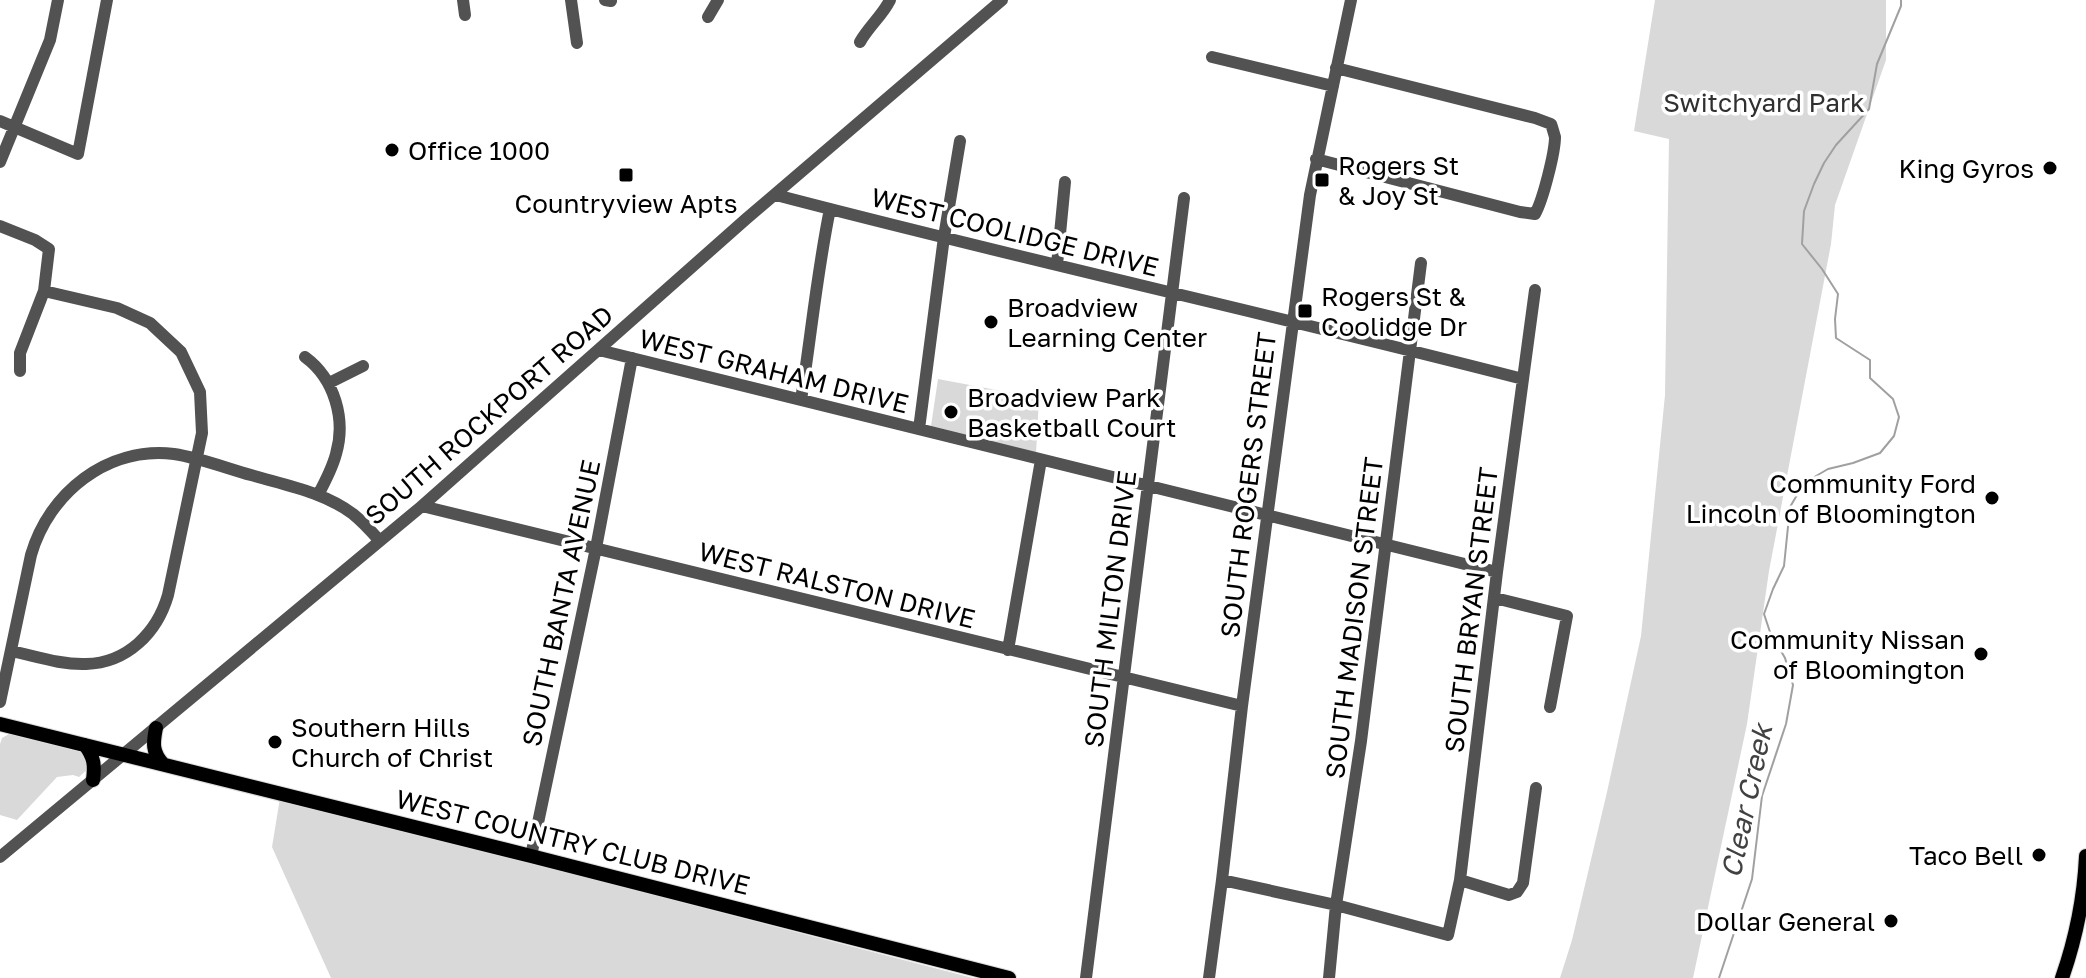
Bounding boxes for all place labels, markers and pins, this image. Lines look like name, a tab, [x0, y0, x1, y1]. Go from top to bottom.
place label: Office 1000	[408, 135, 550, 166]
marker: Office 1000	[383, 141, 401, 159]
place label: Rogers St & Joy St	[1338, 150, 1459, 211]
place label: King Gyros	[1898, 153, 2034, 184]
marker: King Gyros	[2041, 159, 2059, 177]
marker: Countryview Apts	[617, 166, 635, 184]
marker: Rogers St & Joy St	[1313, 171, 1331, 189]
place label: Countryview Apts	[515, 188, 737, 219]
place label: Rogers St & Coolidge Dr	[1321, 281, 1467, 342]
place label: Broadview Learning Center	[1007, 292, 1207, 353]
marker: Rogers St & Coolidge Dr	[1296, 302, 1314, 320]
marker: Broadview Learning Center	[982, 313, 1000, 331]
place label: Broadview Park Basketball Court	[967, 382, 1176, 443]
marker: Broadview Park Basketball Court	[942, 403, 960, 421]
place label: Community Ford Lincoln of Bloomington	[1686, 468, 1976, 529]
marker: Community Ford Lincoln of Bloomington	[1983, 489, 2001, 507]
place label: Community Nissan of Bloomington	[1730, 624, 1965, 685]
marker: Community Nissan of Bloomington	[1972, 645, 1990, 663]
place label: Southern Hills Church of Christ	[291, 712, 493, 773]
marker: Southern Hills Church of Christ	[266, 733, 284, 751]
place label: Taco Bell	[1909, 840, 2023, 871]
marker: Taco Bell	[2030, 846, 2048, 864]
place label: Dollar General	[1696, 906, 1875, 937]
marker: Dollar General	[1882, 912, 1900, 930]

